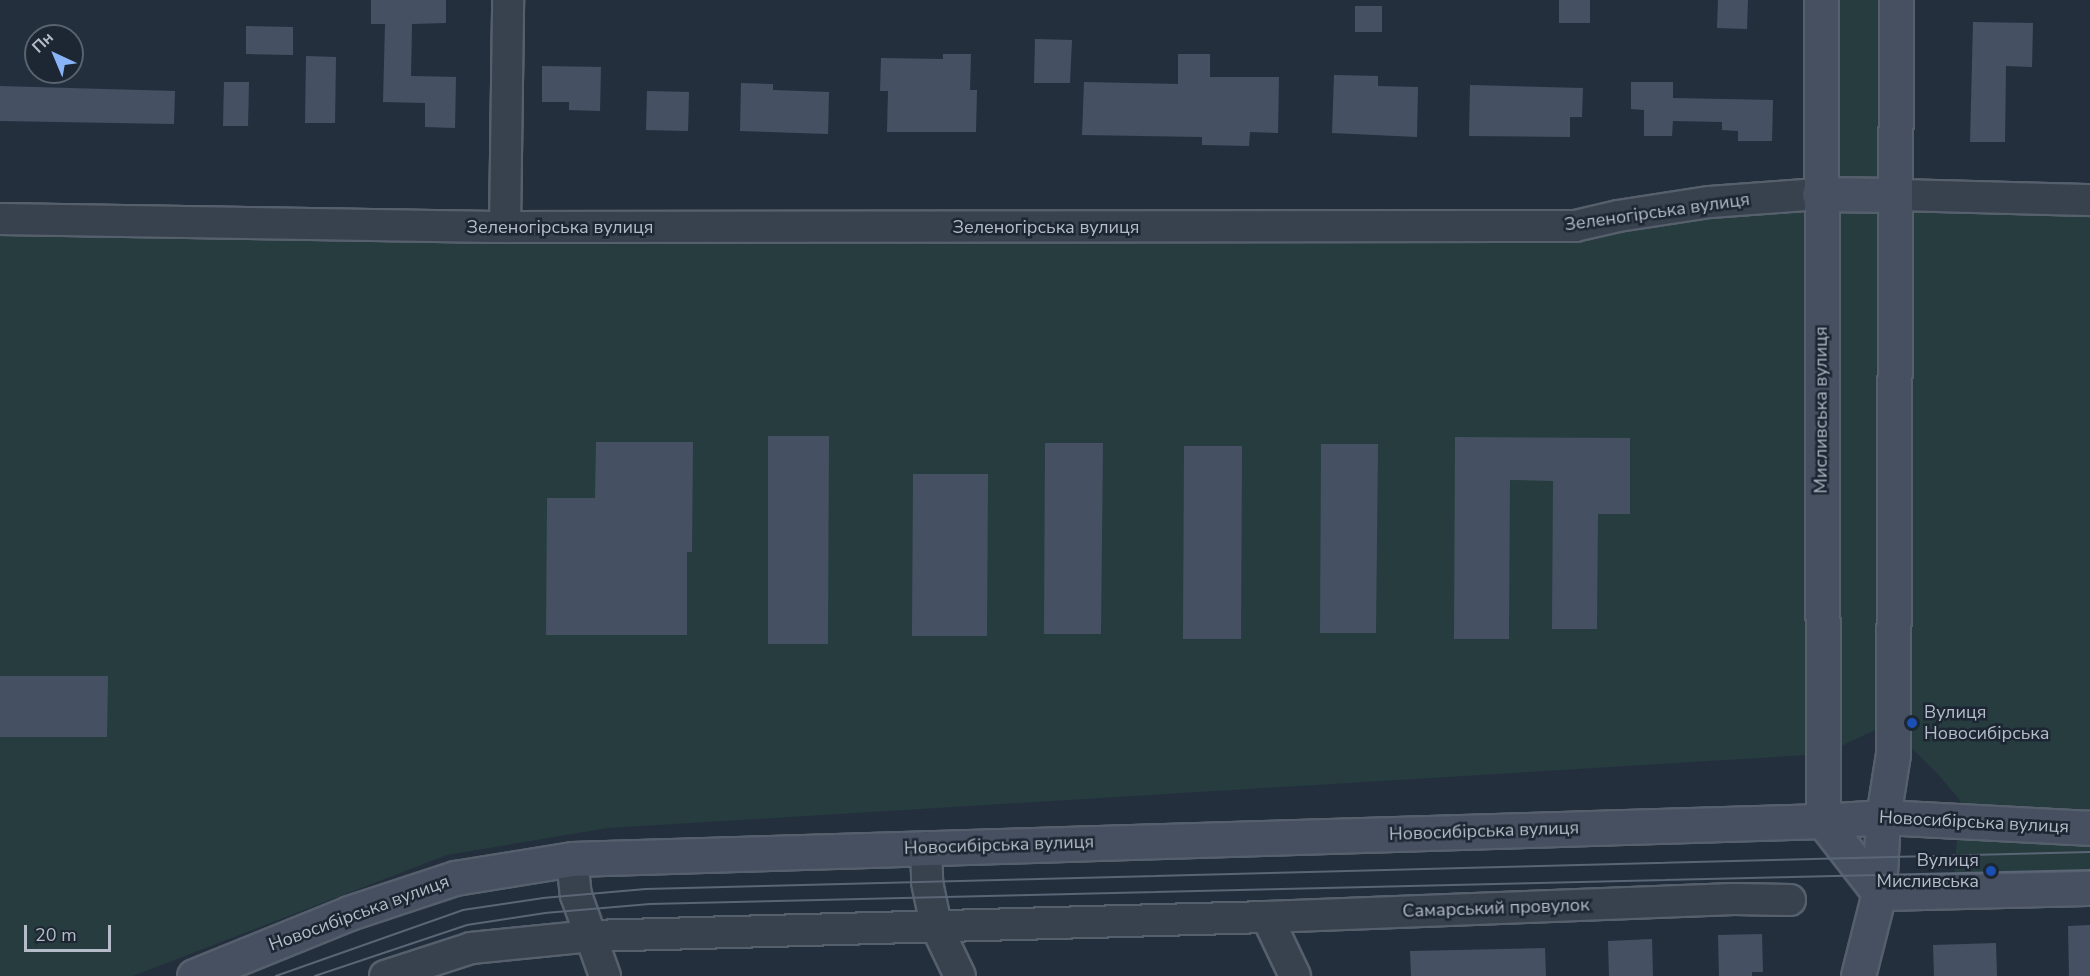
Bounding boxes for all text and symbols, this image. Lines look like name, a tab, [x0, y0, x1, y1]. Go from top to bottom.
north arrow	[24, 24, 84, 84]
text: Пн	[27, 27, 58, 58]
street label: Зеленогірська вулиця	[1563, 188, 1751, 236]
street label: Зеленогірська вулиця	[466, 216, 654, 238]
street label: Зеленогірська вулиця	[952, 216, 1140, 238]
street label: Мисливська вулиця	[1810, 326, 1832, 494]
place label: Вулиця Новосибірська	[1924, 702, 2050, 744]
marker: Вулиця Новосибірська	[1905, 716, 1919, 730]
street label: Новосибірська вулиця	[1878, 806, 2070, 838]
street label: Новосибірська вулиця	[1389, 817, 1579, 845]
street label: Новосибірська вулиця	[904, 831, 1094, 859]
place label: Вулиця Мисливська	[1877, 850, 1979, 892]
marker: Вулиця Мисливська	[1984, 864, 1998, 878]
street label: Новосибірська вулиця	[266, 870, 452, 956]
street label: Самарський провулок	[1402, 894, 1590, 922]
scale bar	[27, 913, 114, 951]
text: 20 m	[35, 923, 77, 947]

